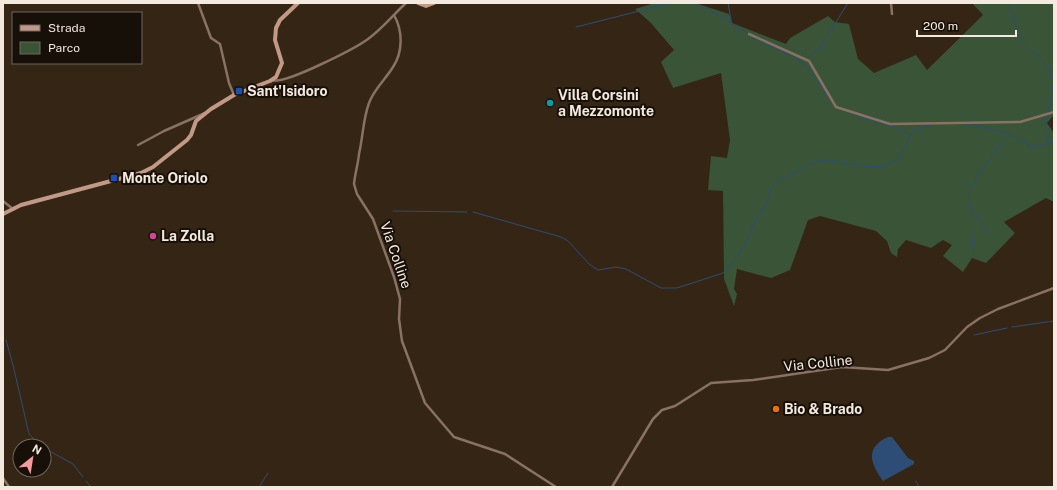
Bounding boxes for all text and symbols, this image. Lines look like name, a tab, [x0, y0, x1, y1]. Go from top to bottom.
legend	[12, 12, 142, 64]
scale bar	[917, 12, 1016, 38]
text: 200 m	[923, 19, 958, 33]
text: Strada	[48, 21, 85, 35]
text: Parco	[48, 41, 80, 55]
place label: Sant'Isidoro	[247, 83, 328, 99]
marker: Sant'Isidoro	[234, 86, 244, 96]
place label: Villa Corsini a Mezzomonte	[558, 87, 654, 119]
marker: Villa Corsini a Mezzomonte	[545, 98, 555, 108]
place label: Monte Oriolo	[122, 170, 208, 186]
marker: Monte Oriolo	[109, 173, 119, 183]
street label: Via Colline	[377, 220, 415, 290]
place label: La Zolla	[161, 228, 214, 244]
marker: La Zolla	[148, 231, 158, 241]
street label: Via Colline	[783, 351, 853, 375]
place label: Bio & Brado	[784, 401, 862, 417]
marker: Bio & Brado	[771, 404, 781, 414]
north arrow	[12, 438, 52, 478]
text: N	[30, 442, 44, 457]

